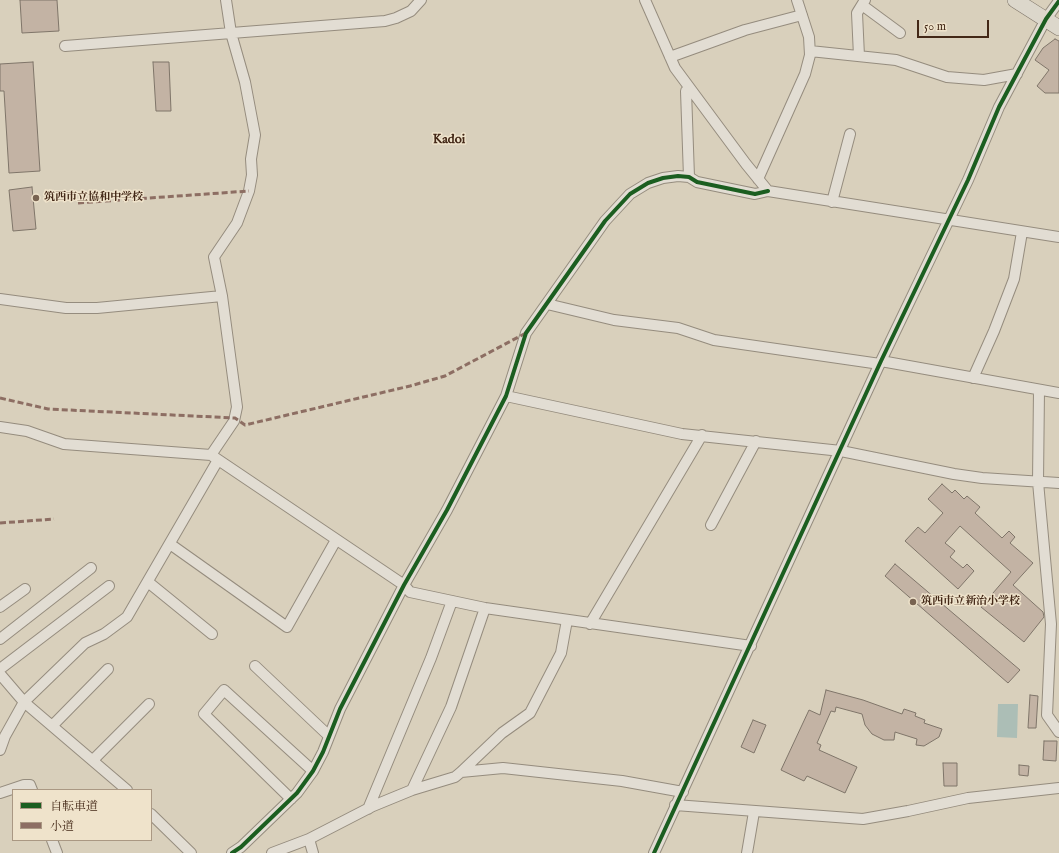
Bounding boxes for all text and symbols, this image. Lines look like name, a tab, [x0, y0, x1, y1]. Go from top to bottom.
scale bar	[919, 12, 991, 38]
text: 50 m	[924, 19, 946, 34]
district label: Kadoi	[433, 132, 465, 148]
place label: 筑西市立協和中学校	[44, 191, 143, 205]
marker: 筑西市立協和中学校	[31, 193, 41, 203]
place label: 筑西市立新治小学校	[921, 595, 1020, 609]
marker: 筑西市立新治小学校	[908, 597, 918, 607]
legend	[12, 789, 152, 841]
text: 自転車道	[50, 799, 98, 814]
text: 小道	[50, 819, 74, 834]

